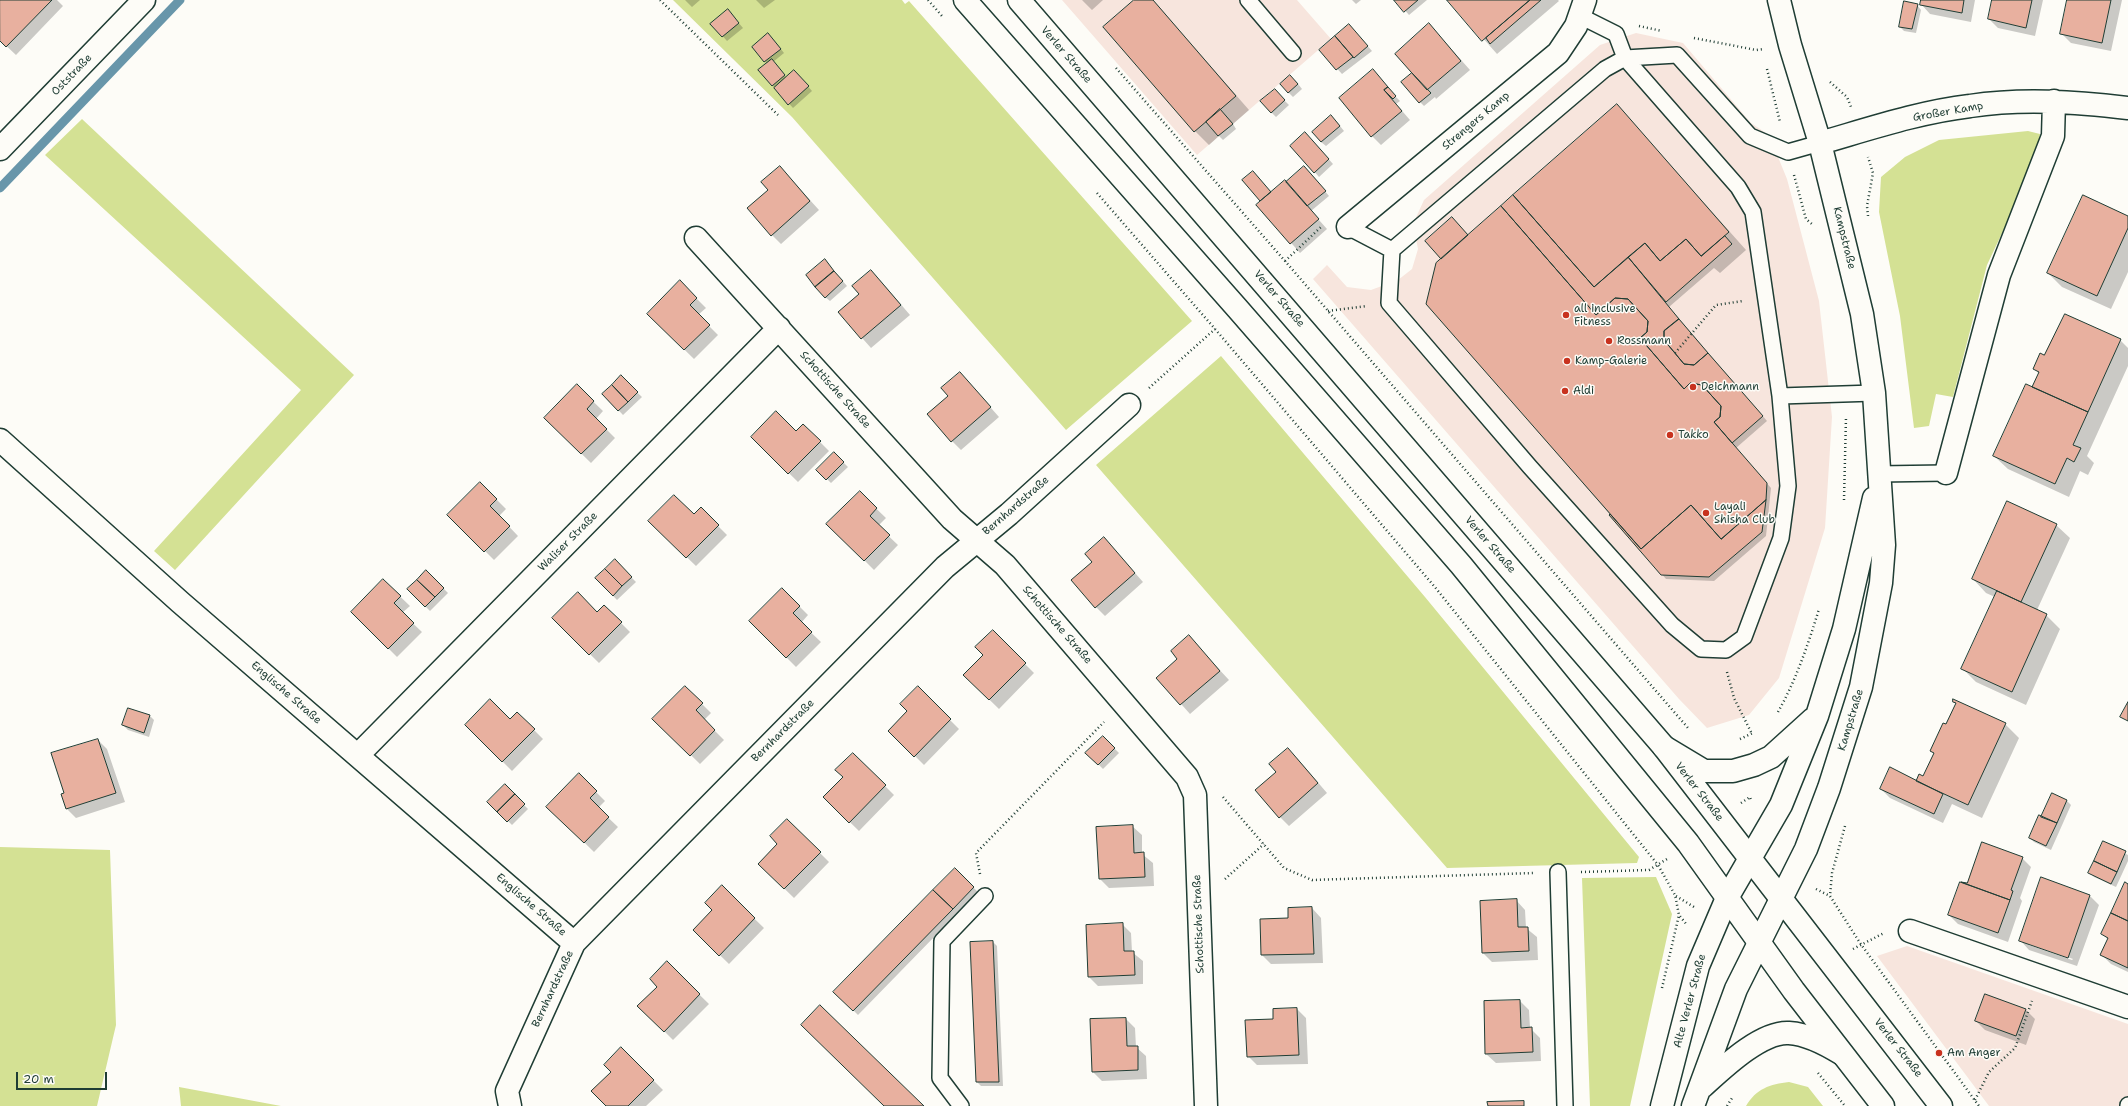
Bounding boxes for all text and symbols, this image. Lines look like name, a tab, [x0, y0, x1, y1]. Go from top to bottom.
street label: Verler Straße	[1038, 24, 1094, 86]
street label: Oststraße	[49, 52, 95, 98]
street label: Strengers Kamp	[1440, 89, 1512, 153]
street label: Großer Kamp	[1912, 99, 1984, 125]
street label: Kampstraße	[1830, 205, 1858, 271]
street label: Verler Straße	[1251, 268, 1307, 330]
place label: all inclusive Fitness	[1574, 302, 1636, 328]
marker: all inclusive Fitness	[1561, 310, 1571, 320]
place label: Rossmann	[1617, 334, 1671, 348]
marker: Rossmann	[1604, 336, 1614, 346]
street label: Schottische Straße	[797, 349, 873, 431]
place label: Kamp-Galerie	[1575, 354, 1647, 368]
marker: Kamp-Galerie	[1562, 356, 1572, 366]
place label: Deichmann	[1701, 380, 1759, 394]
marker: Deichmann	[1688, 382, 1698, 392]
place label: Aldi	[1573, 384, 1594, 398]
marker: Aldi	[1560, 386, 1570, 396]
place label: Takko	[1678, 428, 1709, 442]
marker: Takko	[1665, 430, 1675, 440]
street label: Bernhardstraße	[980, 474, 1052, 538]
place label: Layali Shisha Club	[1714, 500, 1775, 526]
marker: Layali Shisha Club	[1701, 508, 1711, 518]
street label: Waliser Straße	[535, 509, 601, 575]
street label: Verler Straße	[1462, 514, 1518, 576]
street label: Schottische Straße	[1019, 583, 1095, 667]
street label: Englische Straße	[248, 659, 324, 727]
street label: Kampstraße	[1835, 688, 1867, 752]
street label: Bernhardstraße	[749, 697, 817, 765]
street label: Verler Straße	[1672, 760, 1726, 824]
street label: Englische Straße	[493, 871, 569, 939]
street label: Schottische Straße	[1191, 874, 1207, 974]
street label: Bernhardstraße	[529, 948, 577, 1030]
street label: Alte Verler Straße	[1671, 953, 1709, 1049]
street label: Verler Straße	[1871, 1016, 1925, 1080]
place label: Am Anger	[1947, 1046, 2001, 1060]
marker: Am Anger	[1934, 1048, 1944, 1058]
scale bar	[18, 1064, 109, 1090]
text: 20 m	[23, 1071, 54, 1087]

